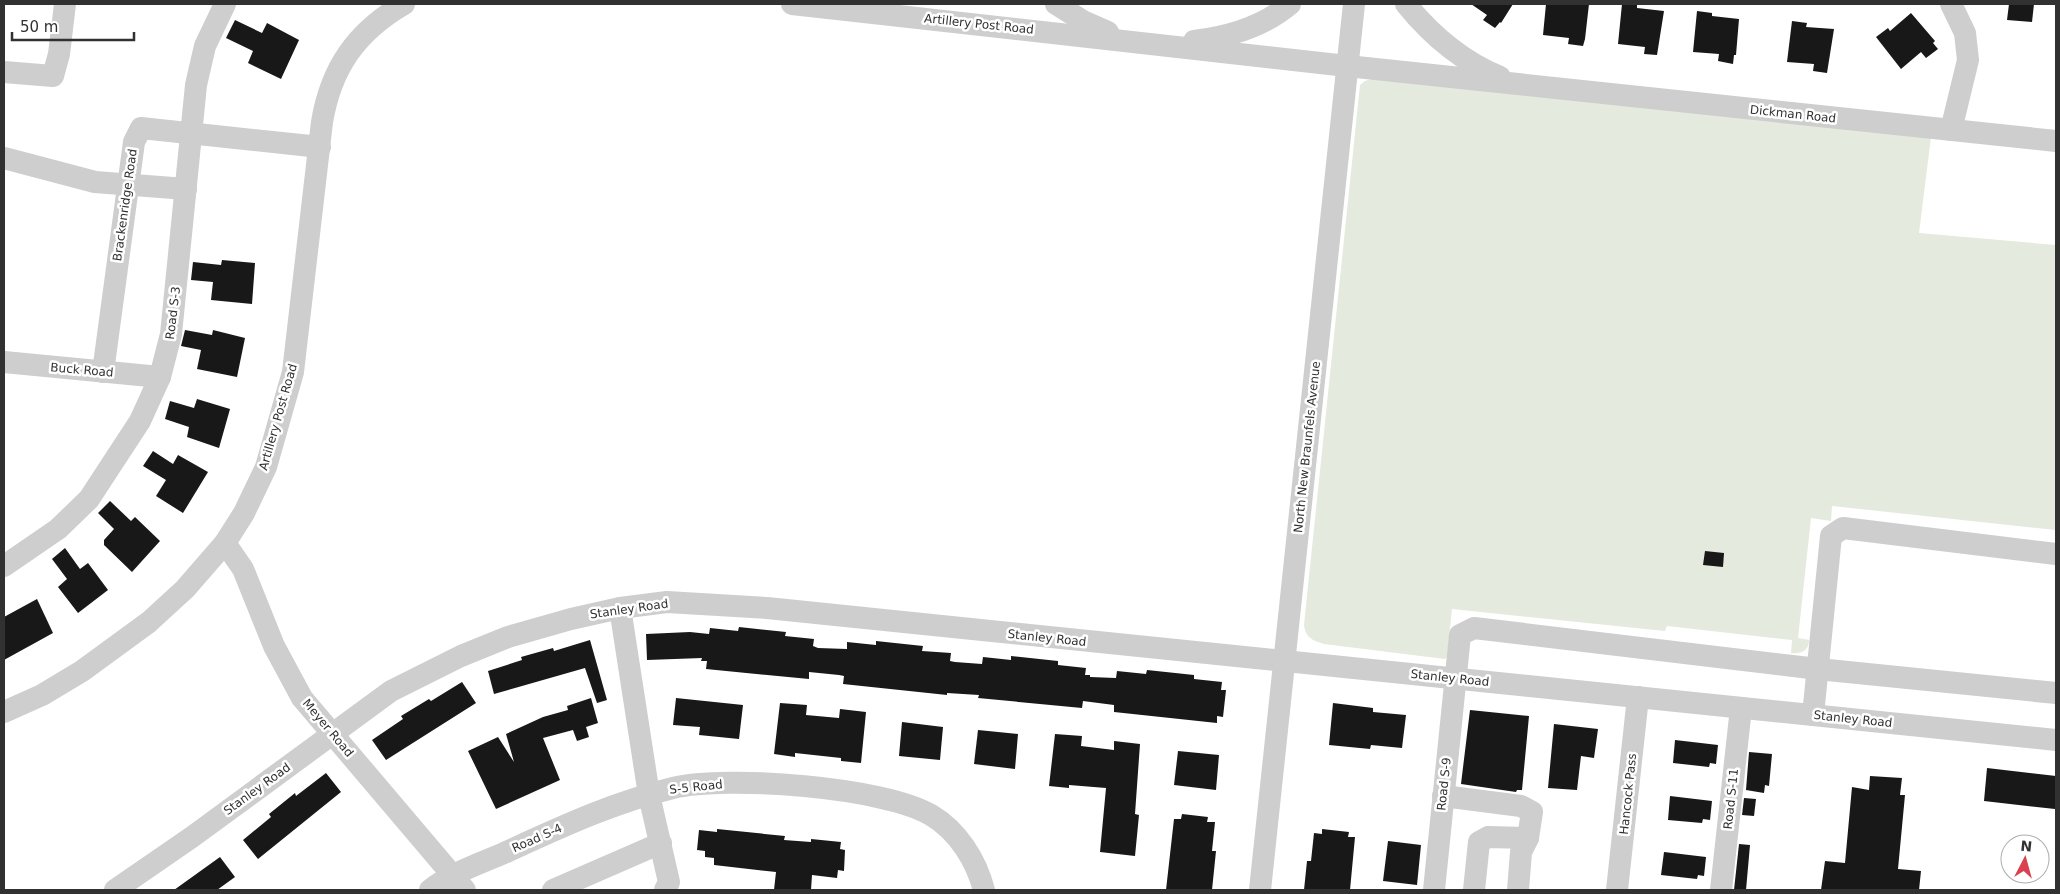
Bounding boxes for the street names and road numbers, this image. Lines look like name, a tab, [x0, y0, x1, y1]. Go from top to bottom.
street label: Artillery Post Road	[924, 11, 1034, 37]
street label: Dickman Road	[1749, 103, 1837, 125]
street label: Brackenridge Road	[110, 148, 140, 262]
street label: Road S-3	[163, 286, 183, 340]
street label: Buck Road	[50, 360, 114, 380]
street label: North New Braunfels Avenue	[1291, 360, 1323, 534]
street label: Artillery Post Road	[256, 362, 300, 472]
street label: Stanley Road	[589, 597, 669, 621]
street label: Stanley Road	[1007, 627, 1087, 649]
street label: Stanley Road	[1410, 667, 1490, 689]
street label: Meyer Road	[300, 696, 356, 760]
street label: Stanley Road	[1813, 708, 1893, 730]
street label: Hancock Pass	[1617, 753, 1639, 835]
street label: Road S-9	[1434, 757, 1454, 811]
street label: Stanley Road	[221, 760, 293, 818]
street label: Road S-11	[1721, 768, 1741, 830]
street label: S-5 Road	[669, 777, 723, 797]
street label: Road S-4	[510, 821, 564, 855]

